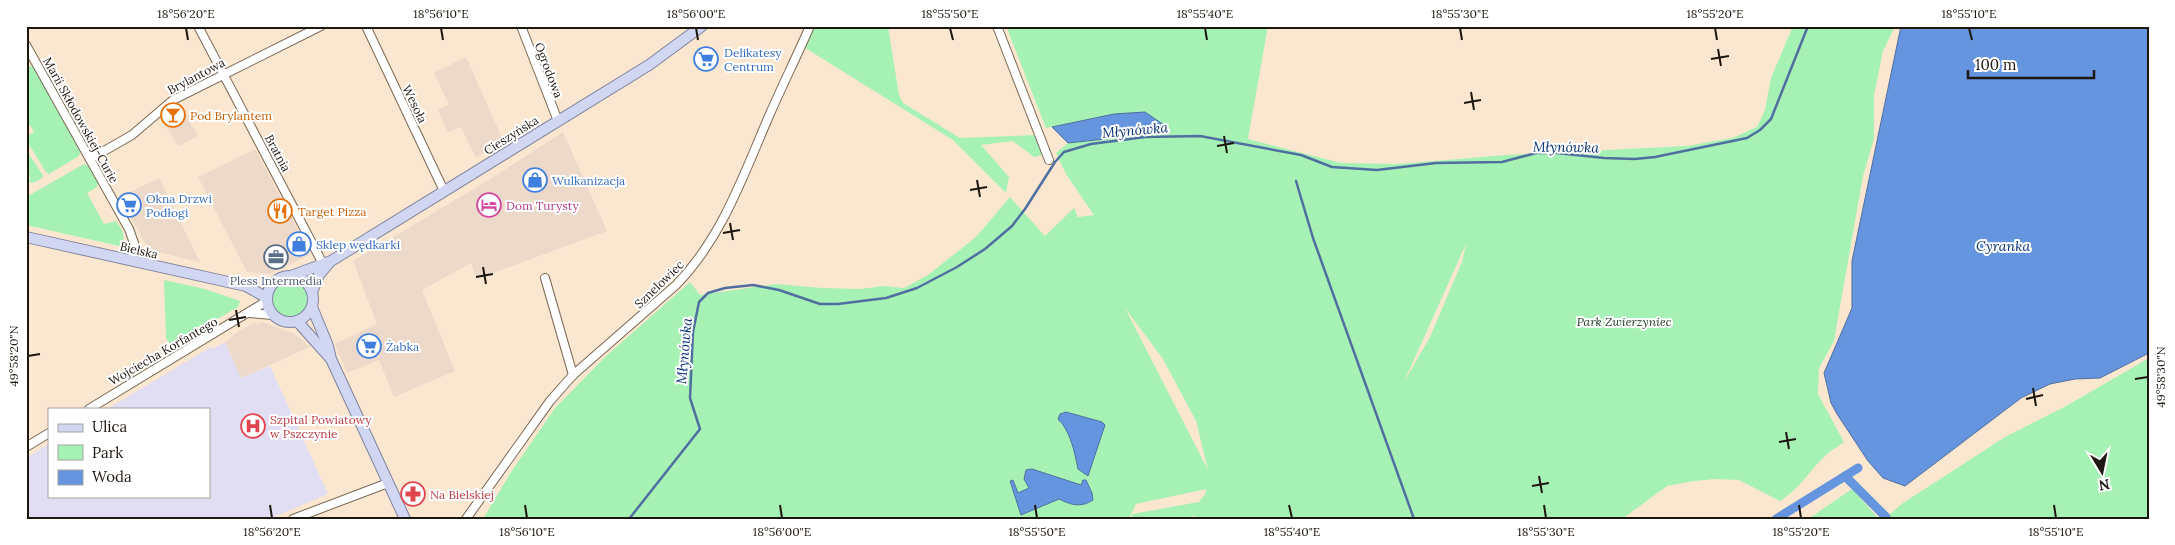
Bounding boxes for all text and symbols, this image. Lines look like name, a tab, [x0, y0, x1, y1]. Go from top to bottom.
text: 18°56'20"E	[157, 6, 215, 21]
text: 18°56'10"E	[413, 6, 469, 21]
text: 18°56'00"E	[667, 6, 725, 21]
text: 18°55'50"E	[921, 6, 979, 21]
text: 18°55'40"E	[1177, 6, 1233, 21]
text: 18°55'30"E	[1431, 6, 1489, 21]
text: 18°55'20"E	[1686, 6, 1744, 21]
text: 18°55'10"E	[1942, 6, 1996, 21]
street label: Ogrodowa	[532, 40, 566, 100]
place label: Delikatesy Centrum	[724, 45, 782, 74]
supermarket icon: Delikatesy Centrum	[693, 46, 719, 72]
scale bar	[1968, 48, 2094, 80]
street label: Marii Skłodowskiej-Curie	[40, 55, 122, 186]
street label: Brylantowa	[165, 55, 227, 97]
text: 100 m	[1975, 55, 2016, 74]
street label: Wesoła	[399, 83, 431, 125]
bar icon: Pod Brylantem	[160, 102, 186, 128]
place label: Pod Brylantem	[190, 108, 272, 123]
street label: Cieszyńska	[481, 112, 541, 158]
water label: Młynówka	[1101, 118, 1169, 142]
street label: Bratnia	[262, 132, 294, 174]
water label: Młynówka	[1533, 137, 1600, 157]
shop icon: Wulkanizacja	[522, 167, 548, 193]
place label: Wulkanizacja	[552, 173, 625, 188]
place label: Okna Drzwi Podłogi	[146, 191, 212, 220]
supermarket icon: Okna Drzwi Podłogi	[116, 192, 142, 218]
hotel icon: Dom Turysty	[476, 192, 502, 218]
restaurant icon: Target Pizza	[267, 198, 293, 224]
place label: Dom Turysty	[506, 198, 579, 213]
place label: Target Pizza	[298, 204, 367, 219]
shop icon: Sklep wędkarki	[286, 231, 312, 257]
place label: Sklep wędkarki	[316, 237, 400, 252]
water label: Cyranka	[1976, 237, 2030, 255]
street label: Bielska	[118, 238, 160, 262]
office icon: Pless Intermedia	[263, 244, 289, 270]
street label: Sznelowiec	[631, 257, 687, 311]
place label: Pless Intermedia	[230, 273, 322, 288]
street label: Wojciecha Korfantego	[106, 314, 220, 388]
park label: Park Zwierzyniec	[1577, 314, 1672, 329]
water label: Młynówka	[672, 317, 696, 385]
text: 49°58'20"N	[6, 325, 21, 387]
supermarket icon: Żabka	[356, 333, 382, 359]
place label: Żabka	[386, 339, 419, 354]
text: 49°58'30"N	[2153, 346, 2168, 408]
legend	[48, 408, 210, 498]
place label: Szpital Powiatowy w Pszczynie	[270, 412, 372, 441]
hospital icon: Szpital Powiatowy w Pszczynie	[240, 413, 266, 439]
text: Ulica	[92, 417, 128, 436]
text: Park	[92, 443, 123, 462]
north arrow	[2078, 448, 2128, 498]
text: Woda	[92, 467, 132, 486]
text: N	[2097, 475, 2111, 495]
pharmacy icon: Na Bielskiej	[400, 481, 426, 507]
place label: Na Bielskiej	[430, 487, 494, 502]
text: 18°56'20"E	[243, 524, 301, 539]
text: 18°56'10"E	[499, 524, 555, 539]
text: 18°56'00"E	[753, 524, 811, 539]
text: 18°55'50"E	[1008, 524, 1066, 539]
text: 18°55'40"E	[1264, 524, 1320, 539]
text: 18°55'30"E	[1517, 524, 1575, 539]
text: 18°55'20"E	[1772, 524, 1830, 539]
text: 18°55'10"E	[2029, 524, 2083, 539]

